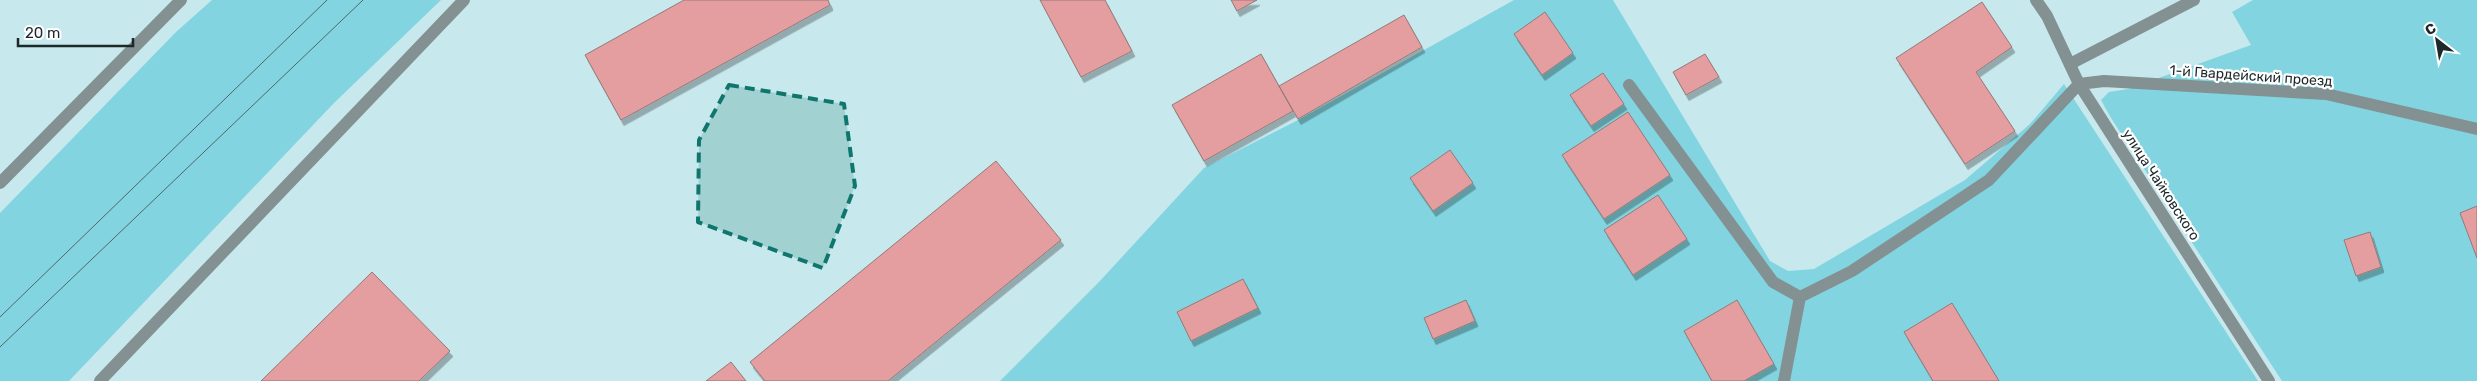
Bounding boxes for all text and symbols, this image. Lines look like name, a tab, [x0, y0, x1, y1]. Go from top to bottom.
scale bar	[18, 15, 132, 47]
north arrow	[2412, 15, 2462, 65]
text: С	[2422, 19, 2439, 39]
text: 20 m	[25, 24, 60, 42]
street label: 1-й Гвардейский проезд	[2169, 62, 2333, 90]
street label: улица Чайковского	[2119, 126, 2203, 244]

